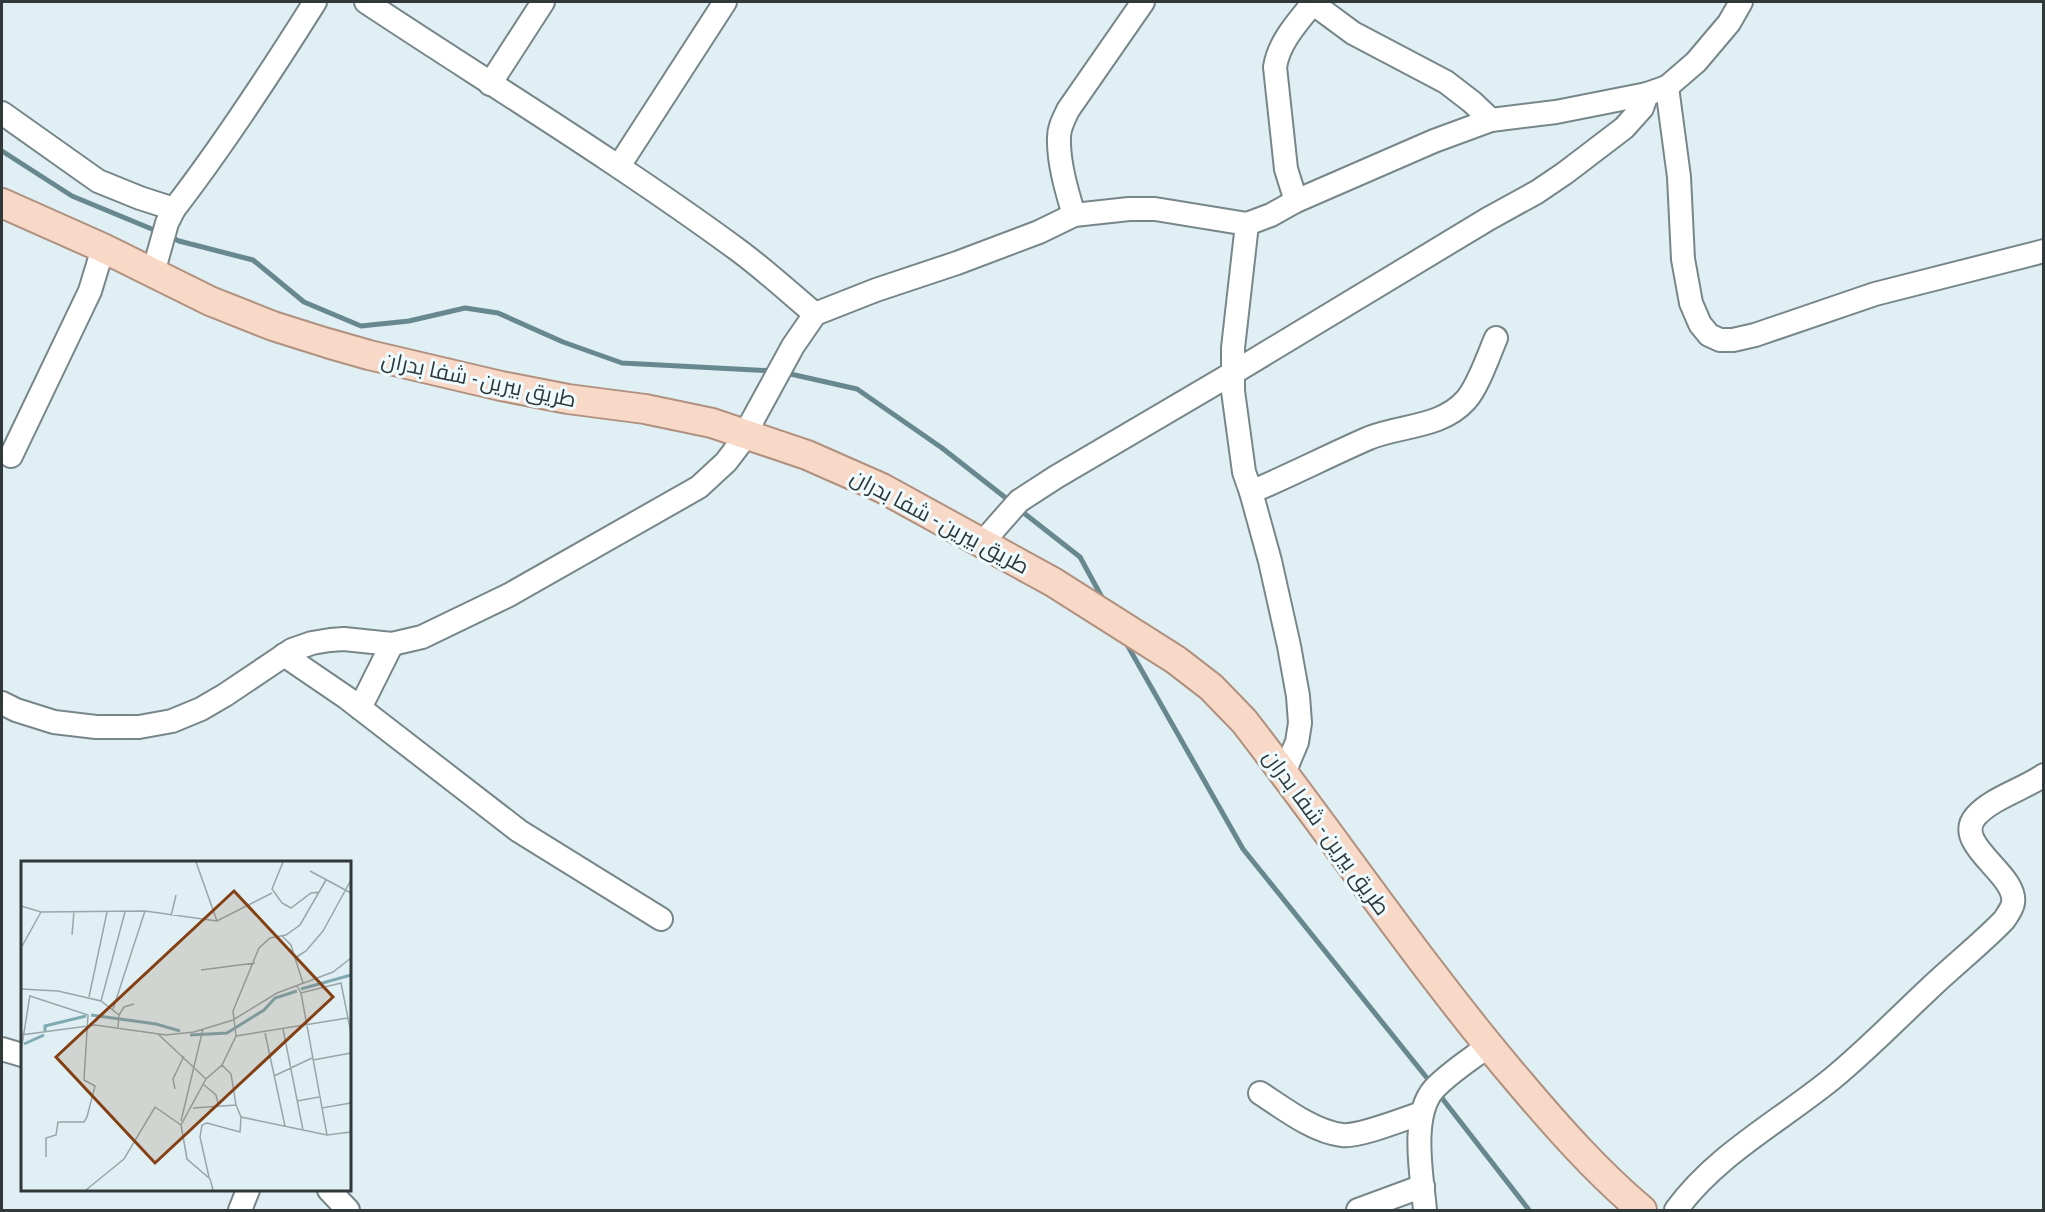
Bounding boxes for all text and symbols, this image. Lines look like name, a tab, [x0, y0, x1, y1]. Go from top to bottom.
street label: طريق بيرين - شفا بدران	[379, 345, 579, 413]
street label: طريق بيرين - شفا بدران	[846, 462, 1034, 580]
street label: طريق بيرين - شفا بدران	[1257, 744, 1397, 920]
inset map	[21, 861, 351, 1191]

